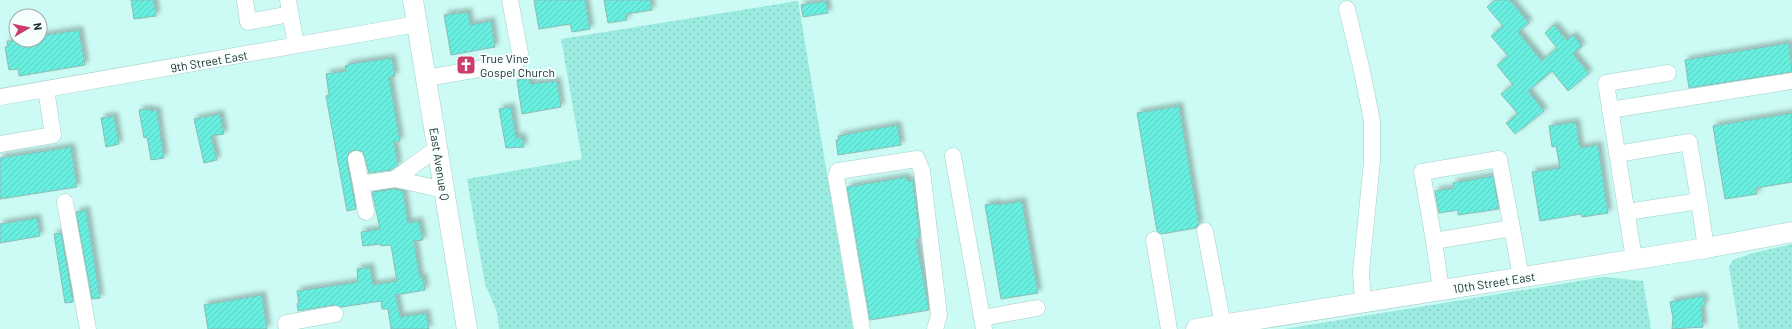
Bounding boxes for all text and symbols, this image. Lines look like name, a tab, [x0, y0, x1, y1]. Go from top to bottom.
north arrow	[8, 8, 48, 48]
text: N	[31, 22, 45, 31]
street label: 9th Street East	[169, 47, 249, 75]
place label: True Vine Gospel Church	[480, 51, 555, 79]
church icon: True Vine Gospel Church	[455, 54, 477, 76]
street label: East Avenue Q	[427, 127, 453, 201]
street label: 10th Street East	[1452, 269, 1536, 295]

